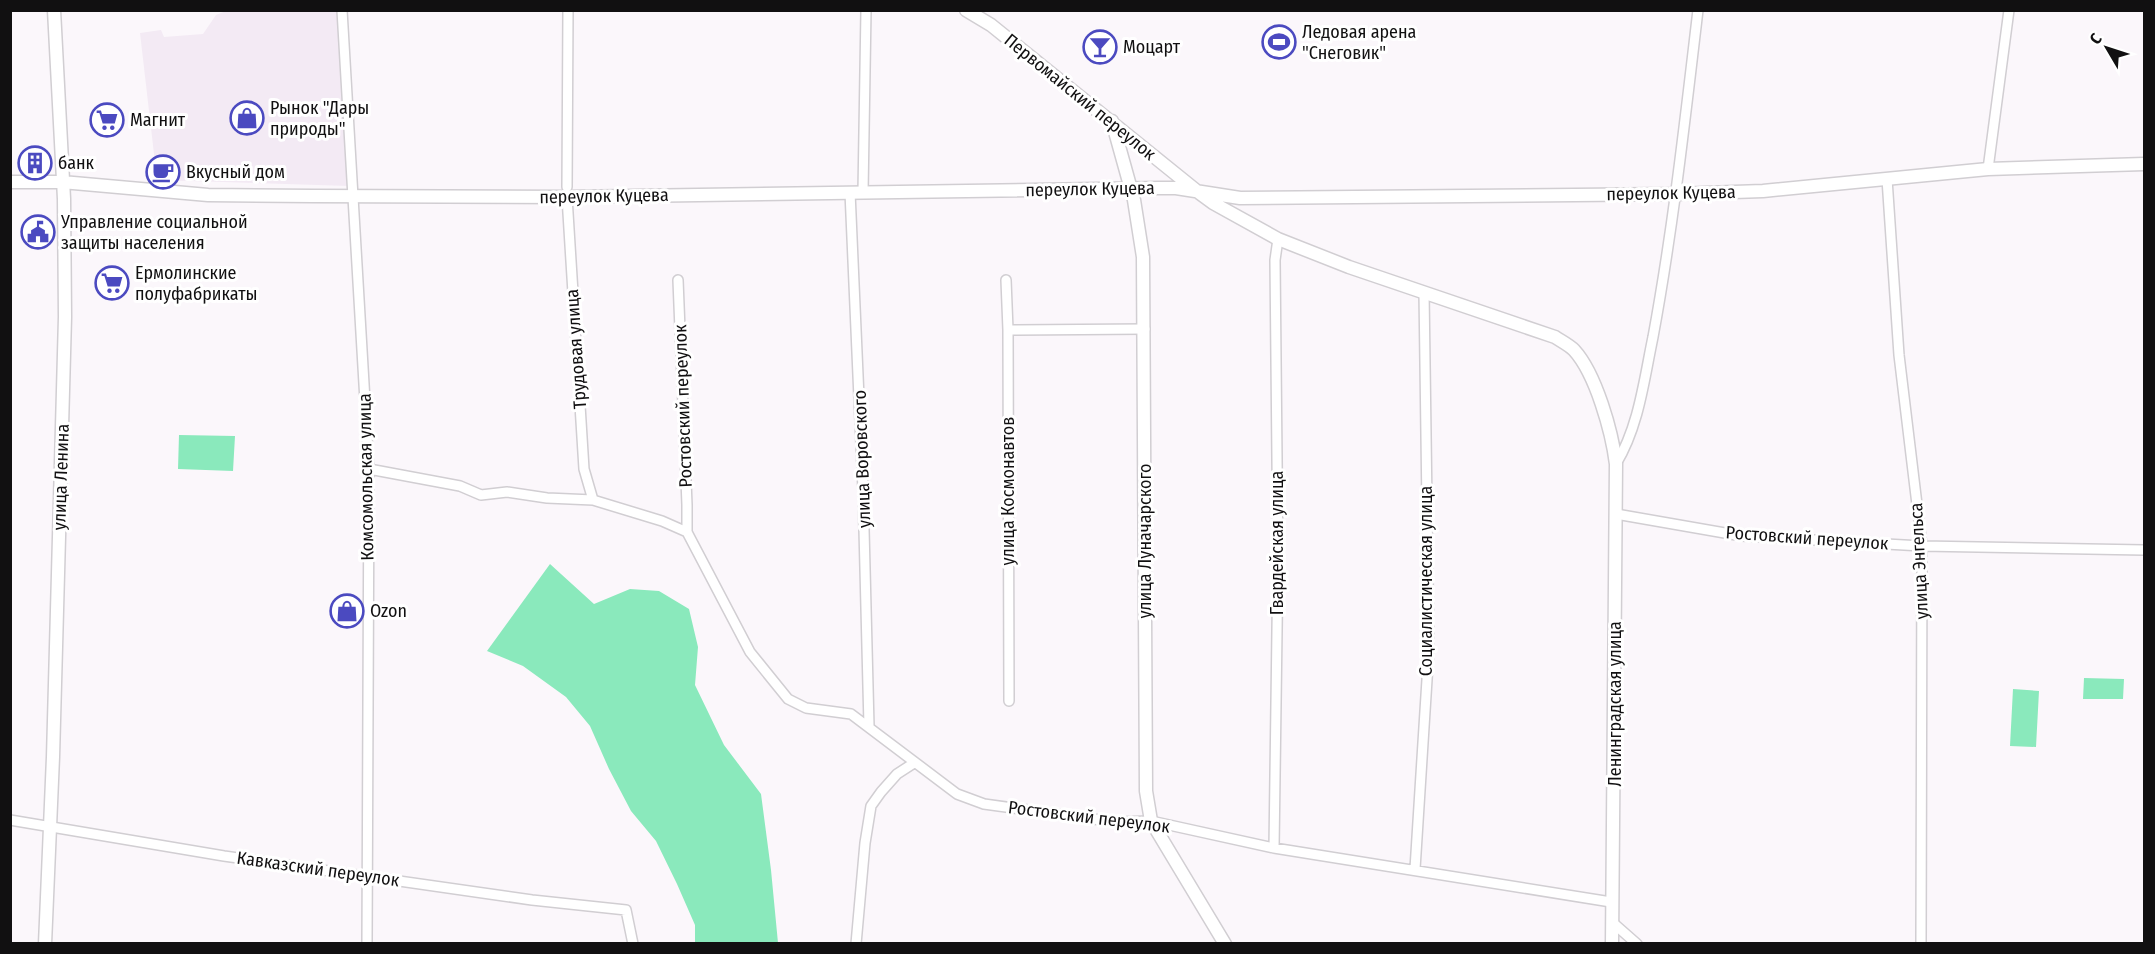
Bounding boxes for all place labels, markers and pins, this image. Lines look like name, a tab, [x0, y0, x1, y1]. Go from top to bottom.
place label: Ледовая арена "Снеговик"	[1302, 21, 1417, 64]
sports icon: Ледовая арена "Снеговик"	[1261, 24, 1297, 60]
bar icon: Моцарт	[1082, 29, 1118, 65]
place label: Моцарт	[1123, 36, 1181, 58]
place label: Рынок "Дары природы"	[270, 97, 369, 140]
shop icon: Рынок "Дары природы"	[229, 100, 265, 136]
supermarket icon: Магнит	[89, 102, 125, 138]
place label: Магнит	[130, 109, 186, 131]
building icon: банк	[17, 145, 53, 181]
place label: банк	[58, 152, 95, 174]
cafe icon: Вкусный дом	[145, 154, 181, 190]
place label: Вкусный дом	[186, 161, 285, 183]
place label: Управление социальной защиты населения	[60, 211, 248, 254]
public building icon: Управление социальной защиты населения	[20, 214, 56, 250]
place label: Ермолинские полуфабрикаты	[135, 262, 257, 305]
supermarket icon: Ермолинские полуфабрикаты	[94, 265, 130, 301]
shop icon: Ozon	[329, 593, 365, 629]
place label: Ozon	[370, 600, 407, 622]

